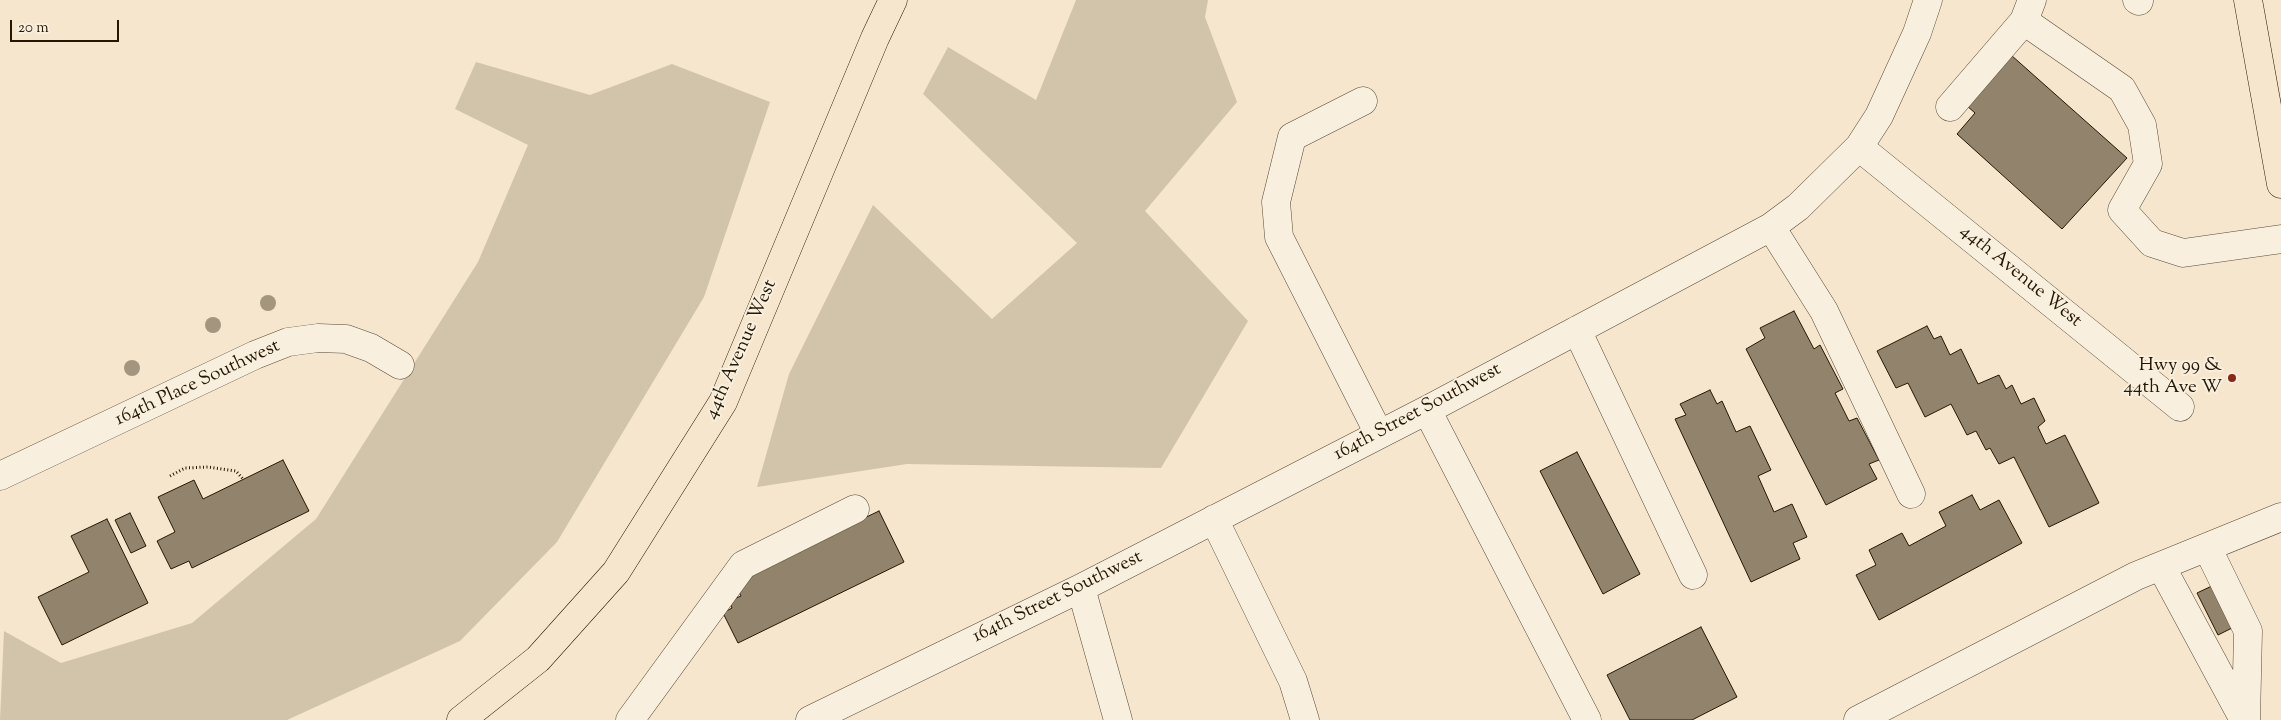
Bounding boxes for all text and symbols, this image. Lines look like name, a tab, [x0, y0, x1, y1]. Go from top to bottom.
scale bar	[12, 10, 121, 42]
text: 20 m	[18, 18, 49, 39]
street label: 44th Avenue West	[1954, 221, 2086, 333]
street label: 44th Avenue West	[701, 277, 783, 423]
street label: 164th Place Southwest	[112, 336, 284, 432]
place label: Hwy 99 & 44th Ave W	[2124, 356, 2222, 400]
street label: 164th Street Southwest	[1330, 359, 1506, 467]
marker: Hwy 99 & 44th Ave W	[2226, 372, 2238, 384]
street label: 164th Street Southwest	[969, 547, 1147, 649]

